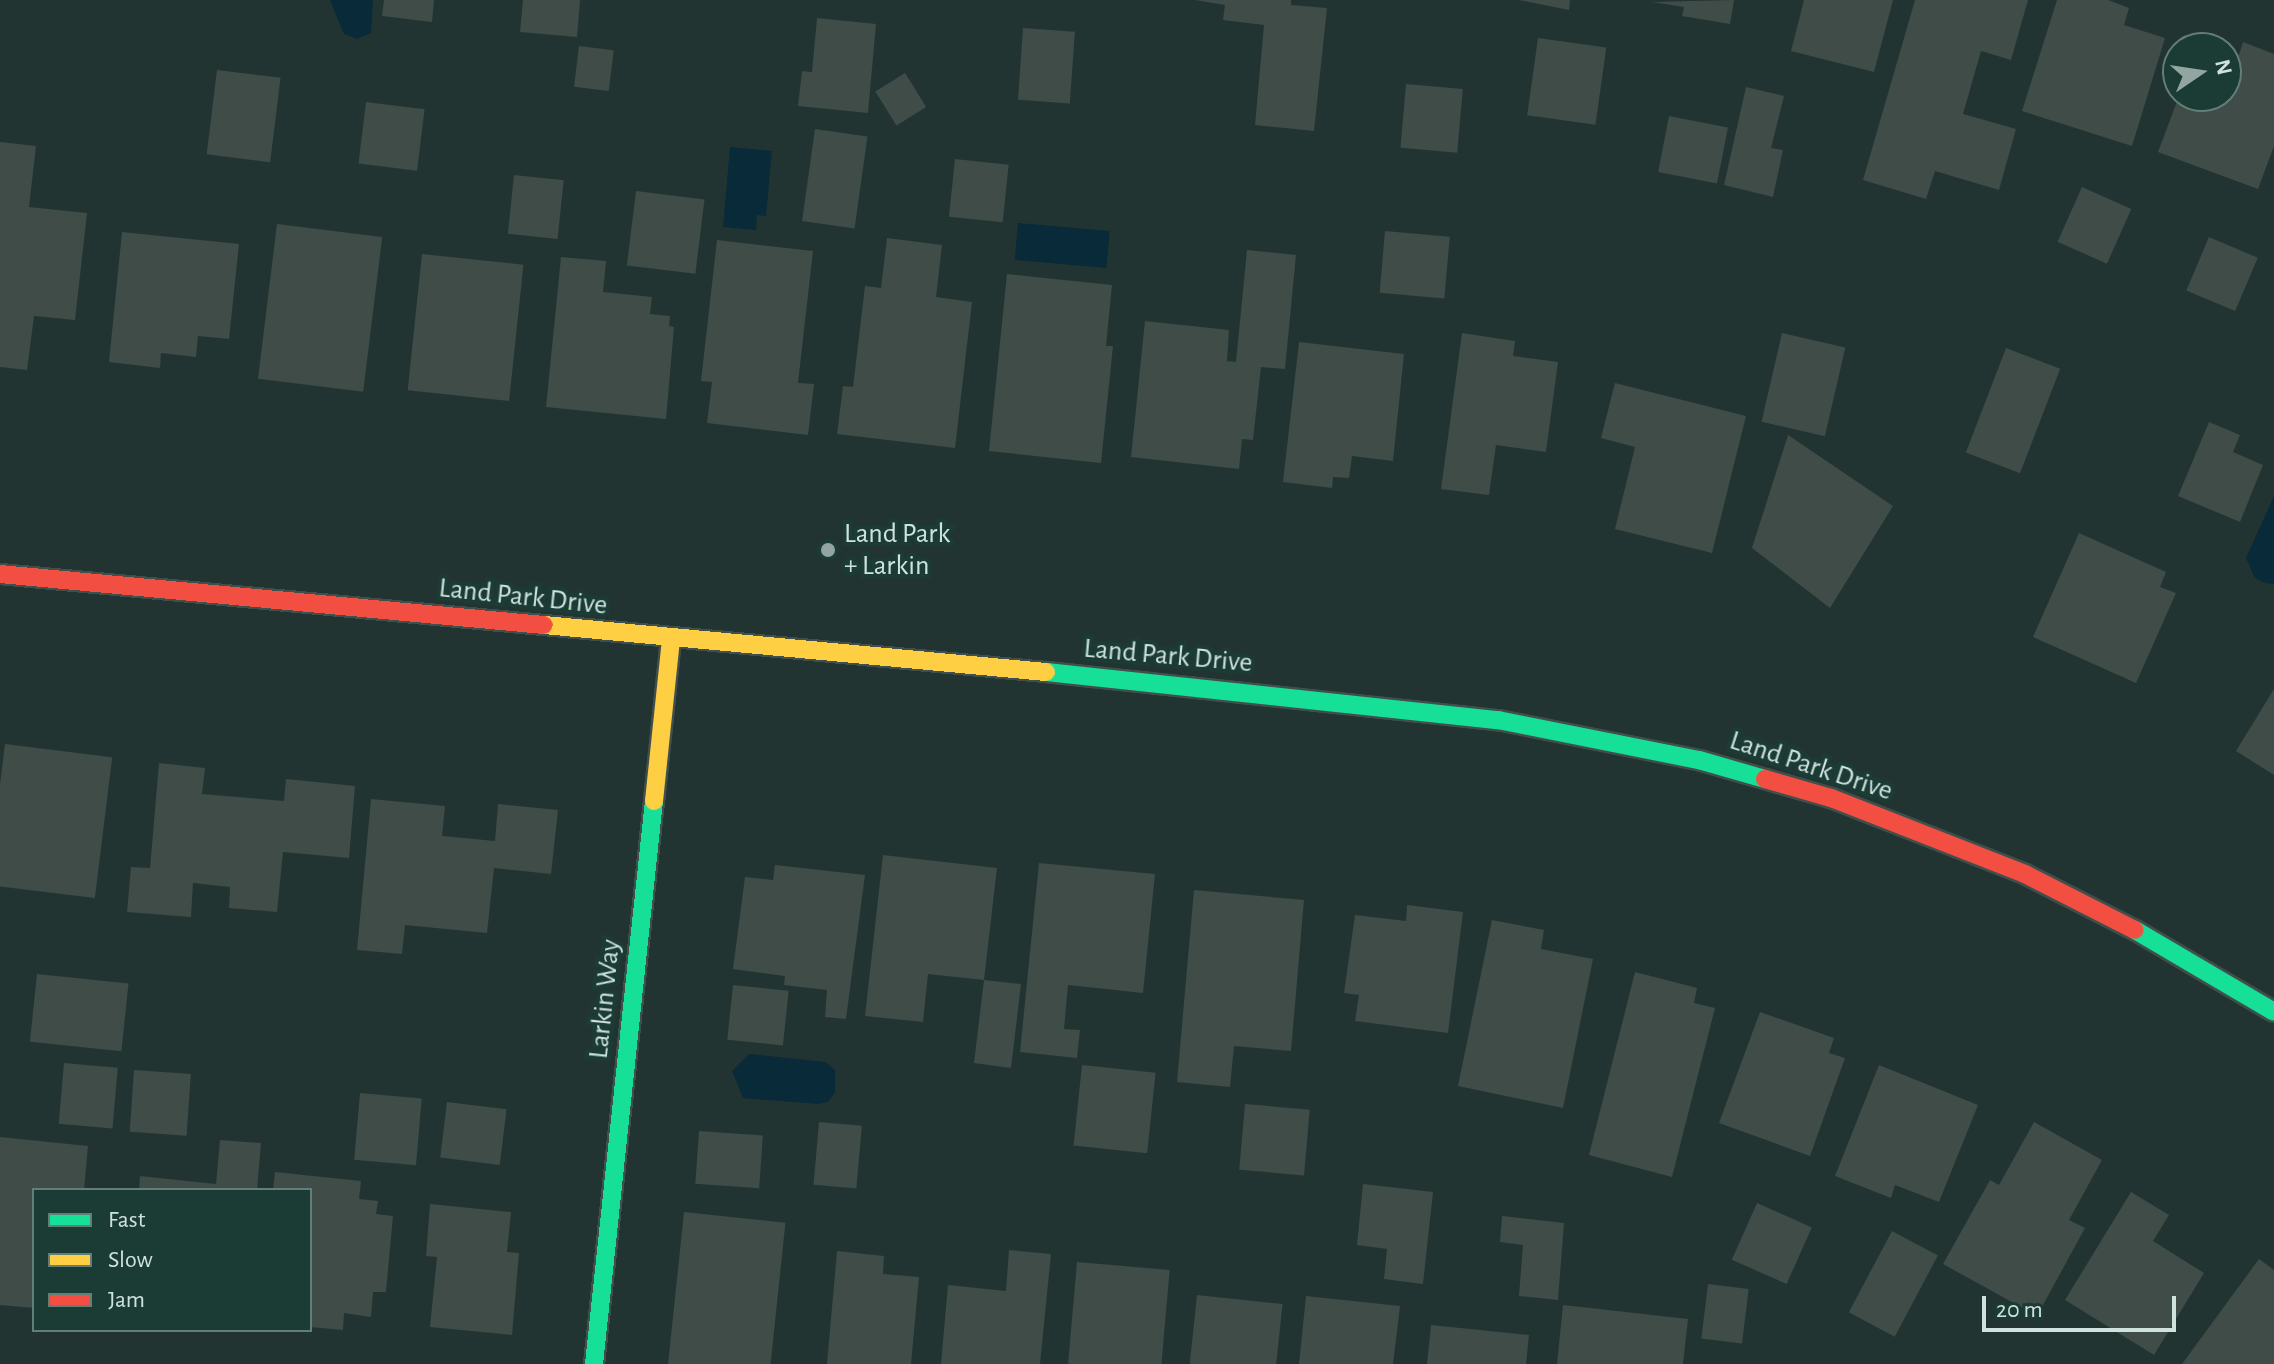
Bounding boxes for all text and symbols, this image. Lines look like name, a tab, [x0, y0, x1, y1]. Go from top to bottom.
north arrow	[2162, 32, 2242, 112]
text: N	[2211, 57, 2236, 77]
place label: Land Park + Larkin	[844, 517, 950, 583]
marker: Land Park + Larkin	[819, 541, 837, 559]
street label: Land Park Drive	[437, 571, 609, 623]
street label: Land Park Drive	[1082, 632, 1254, 680]
street label: Land Park Drive	[1725, 724, 1897, 808]
street label: Larkin Way	[582, 938, 628, 1060]
legend	[32, 1188, 312, 1332]
text: Fast	[108, 1208, 145, 1232]
text: Slow	[108, 1248, 153, 1272]
scale bar	[1986, 1280, 2180, 1330]
text: Jam	[108, 1288, 145, 1312]
text: 20 m	[1996, 1298, 2043, 1322]

